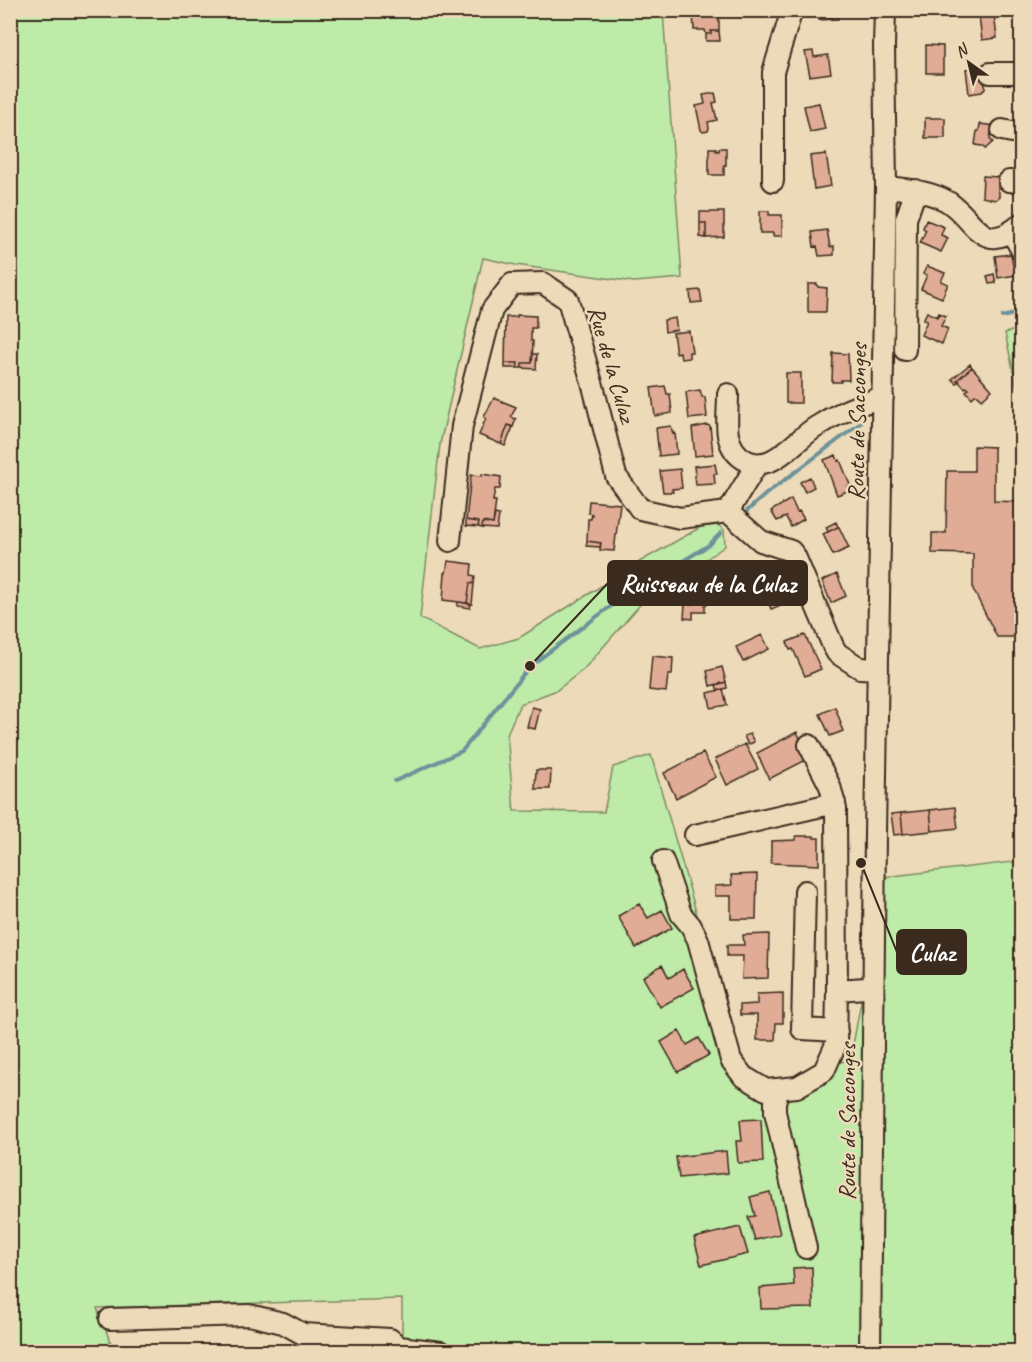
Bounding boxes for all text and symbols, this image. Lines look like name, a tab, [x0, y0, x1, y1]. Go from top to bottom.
north arrow	[939, 33, 999, 93]
text: N	[951, 39, 973, 62]
street label: Rue de la Culaz	[581, 302, 644, 428]
street label: Route de Sacconges	[841, 340, 873, 501]
callout: Ruisseau de la Culaz	[608, 561, 807, 605]
text: Ruisseau de la Culaz	[620, 567, 798, 600]
callout: Culaz	[897, 930, 966, 974]
text: Culaz	[909, 936, 958, 969]
street label: Route de Sacconges	[832, 1041, 862, 1201]

